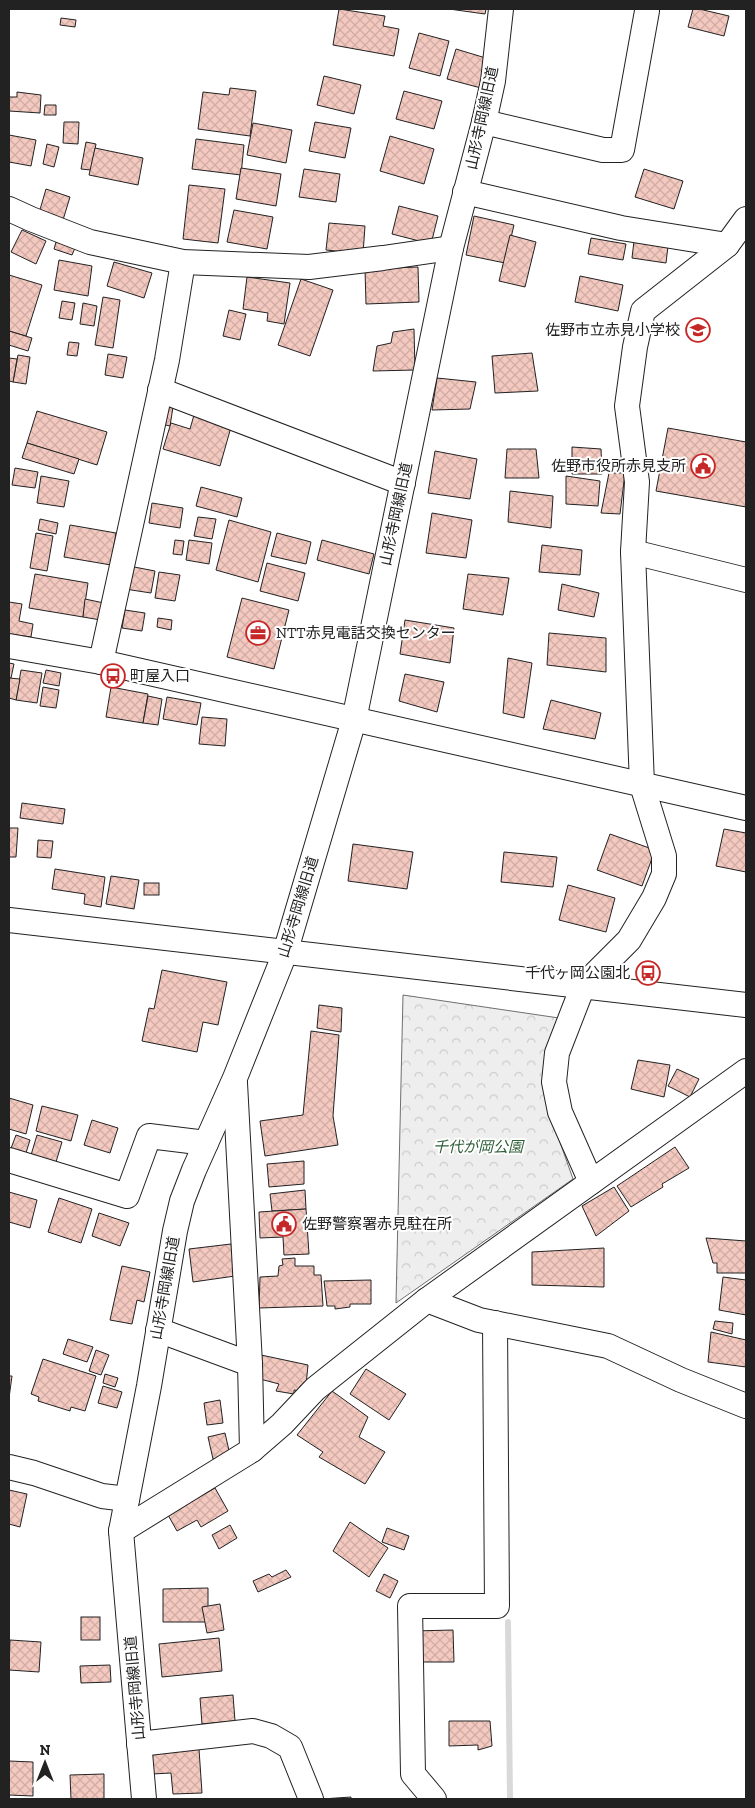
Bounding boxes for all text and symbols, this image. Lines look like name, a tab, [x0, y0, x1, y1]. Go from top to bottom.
street label: 山形寺岡線旧道	[462, 65, 502, 171]
school or university icon: 佐野市立赤見小学校	[685, 317, 711, 343]
place label: 佐野市立赤見小学校	[545, 321, 680, 339]
public building icon: 佐野市役所赤見支所	[690, 453, 716, 479]
place label: 佐野市役所赤見支所	[551, 457, 686, 475]
street label: 山形寺岡線旧道	[376, 461, 416, 567]
office icon: NTT赤見電話交換センター	[245, 620, 271, 646]
place label: NTT赤見電話交換センター	[276, 624, 456, 642]
bus stop icon: 町屋入口	[100, 663, 126, 689]
place label: 町屋入口	[130, 667, 190, 685]
street label: 山形寺岡線旧道	[274, 854, 322, 960]
bus stop icon: 千代ヶ岡公園北	[635, 960, 661, 986]
place label: 千代ヶ岡公園北	[525, 964, 630, 982]
park label: 千代が岡公園	[433, 1138, 525, 1156]
public building icon: 佐野警察署赤見駐在所	[271, 1211, 297, 1237]
place label: 佐野警察署赤見駐在所	[302, 1215, 452, 1233]
street label: 山形寺岡線旧道	[147, 1235, 183, 1341]
street label: 山形寺岡線旧道	[121, 1635, 149, 1741]
north arrow	[20, 1738, 70, 1788]
text: N	[40, 1742, 51, 1759]

